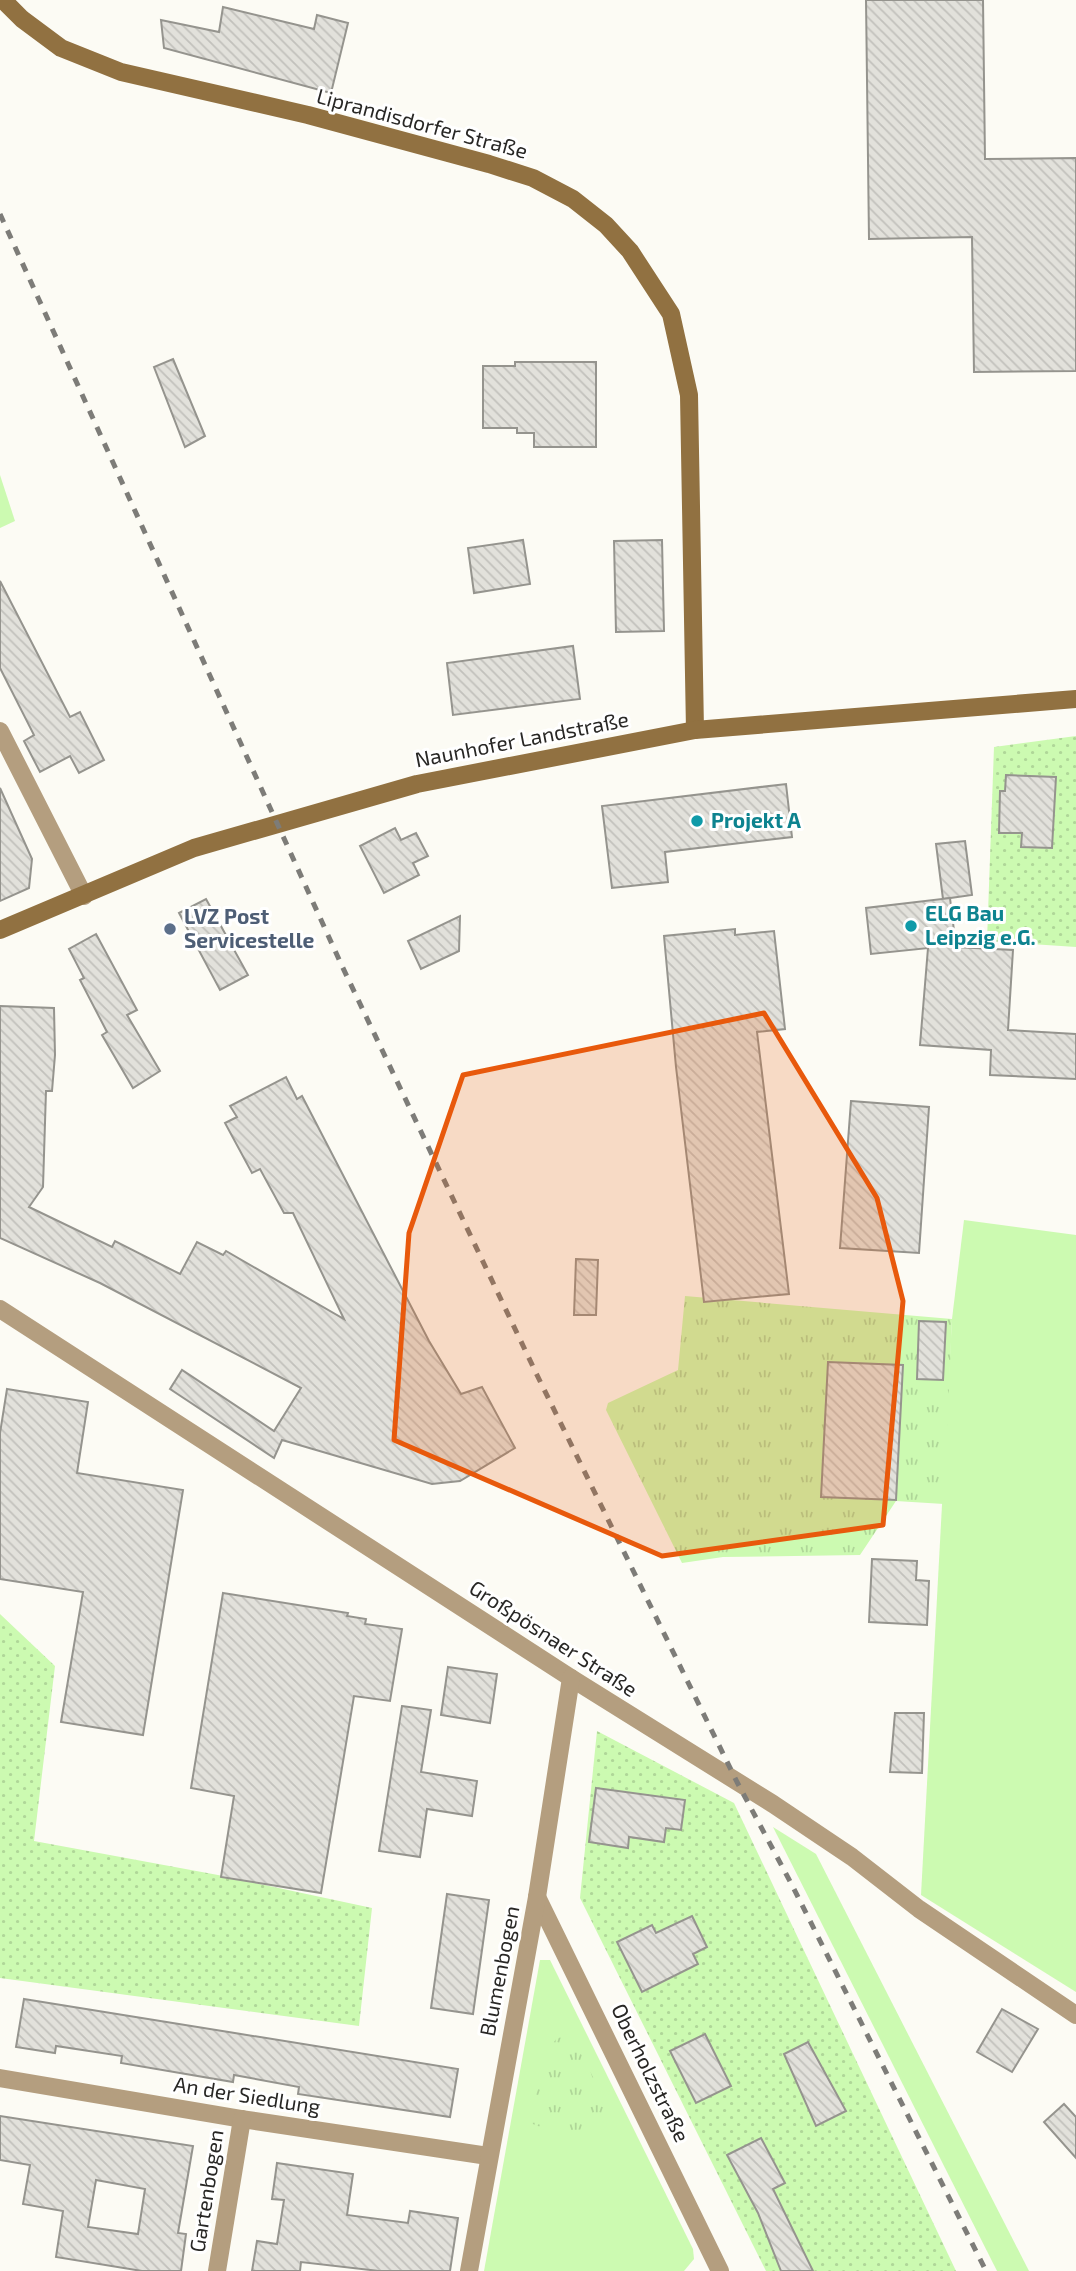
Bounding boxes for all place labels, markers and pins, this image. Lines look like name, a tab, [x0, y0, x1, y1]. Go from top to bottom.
place label: Projekt A	[711, 807, 801, 832]
marker: Projekt A	[689, 813, 705, 829]
place label: ELG Bau Leipzig e.G.	[925, 900, 1036, 949]
place label: LVZ Post Servicestelle	[184, 903, 315, 952]
marker: ELG Bau Leipzig e.G.	[903, 918, 919, 934]
marker: LVZ Post Servicestelle	[162, 921, 178, 937]

